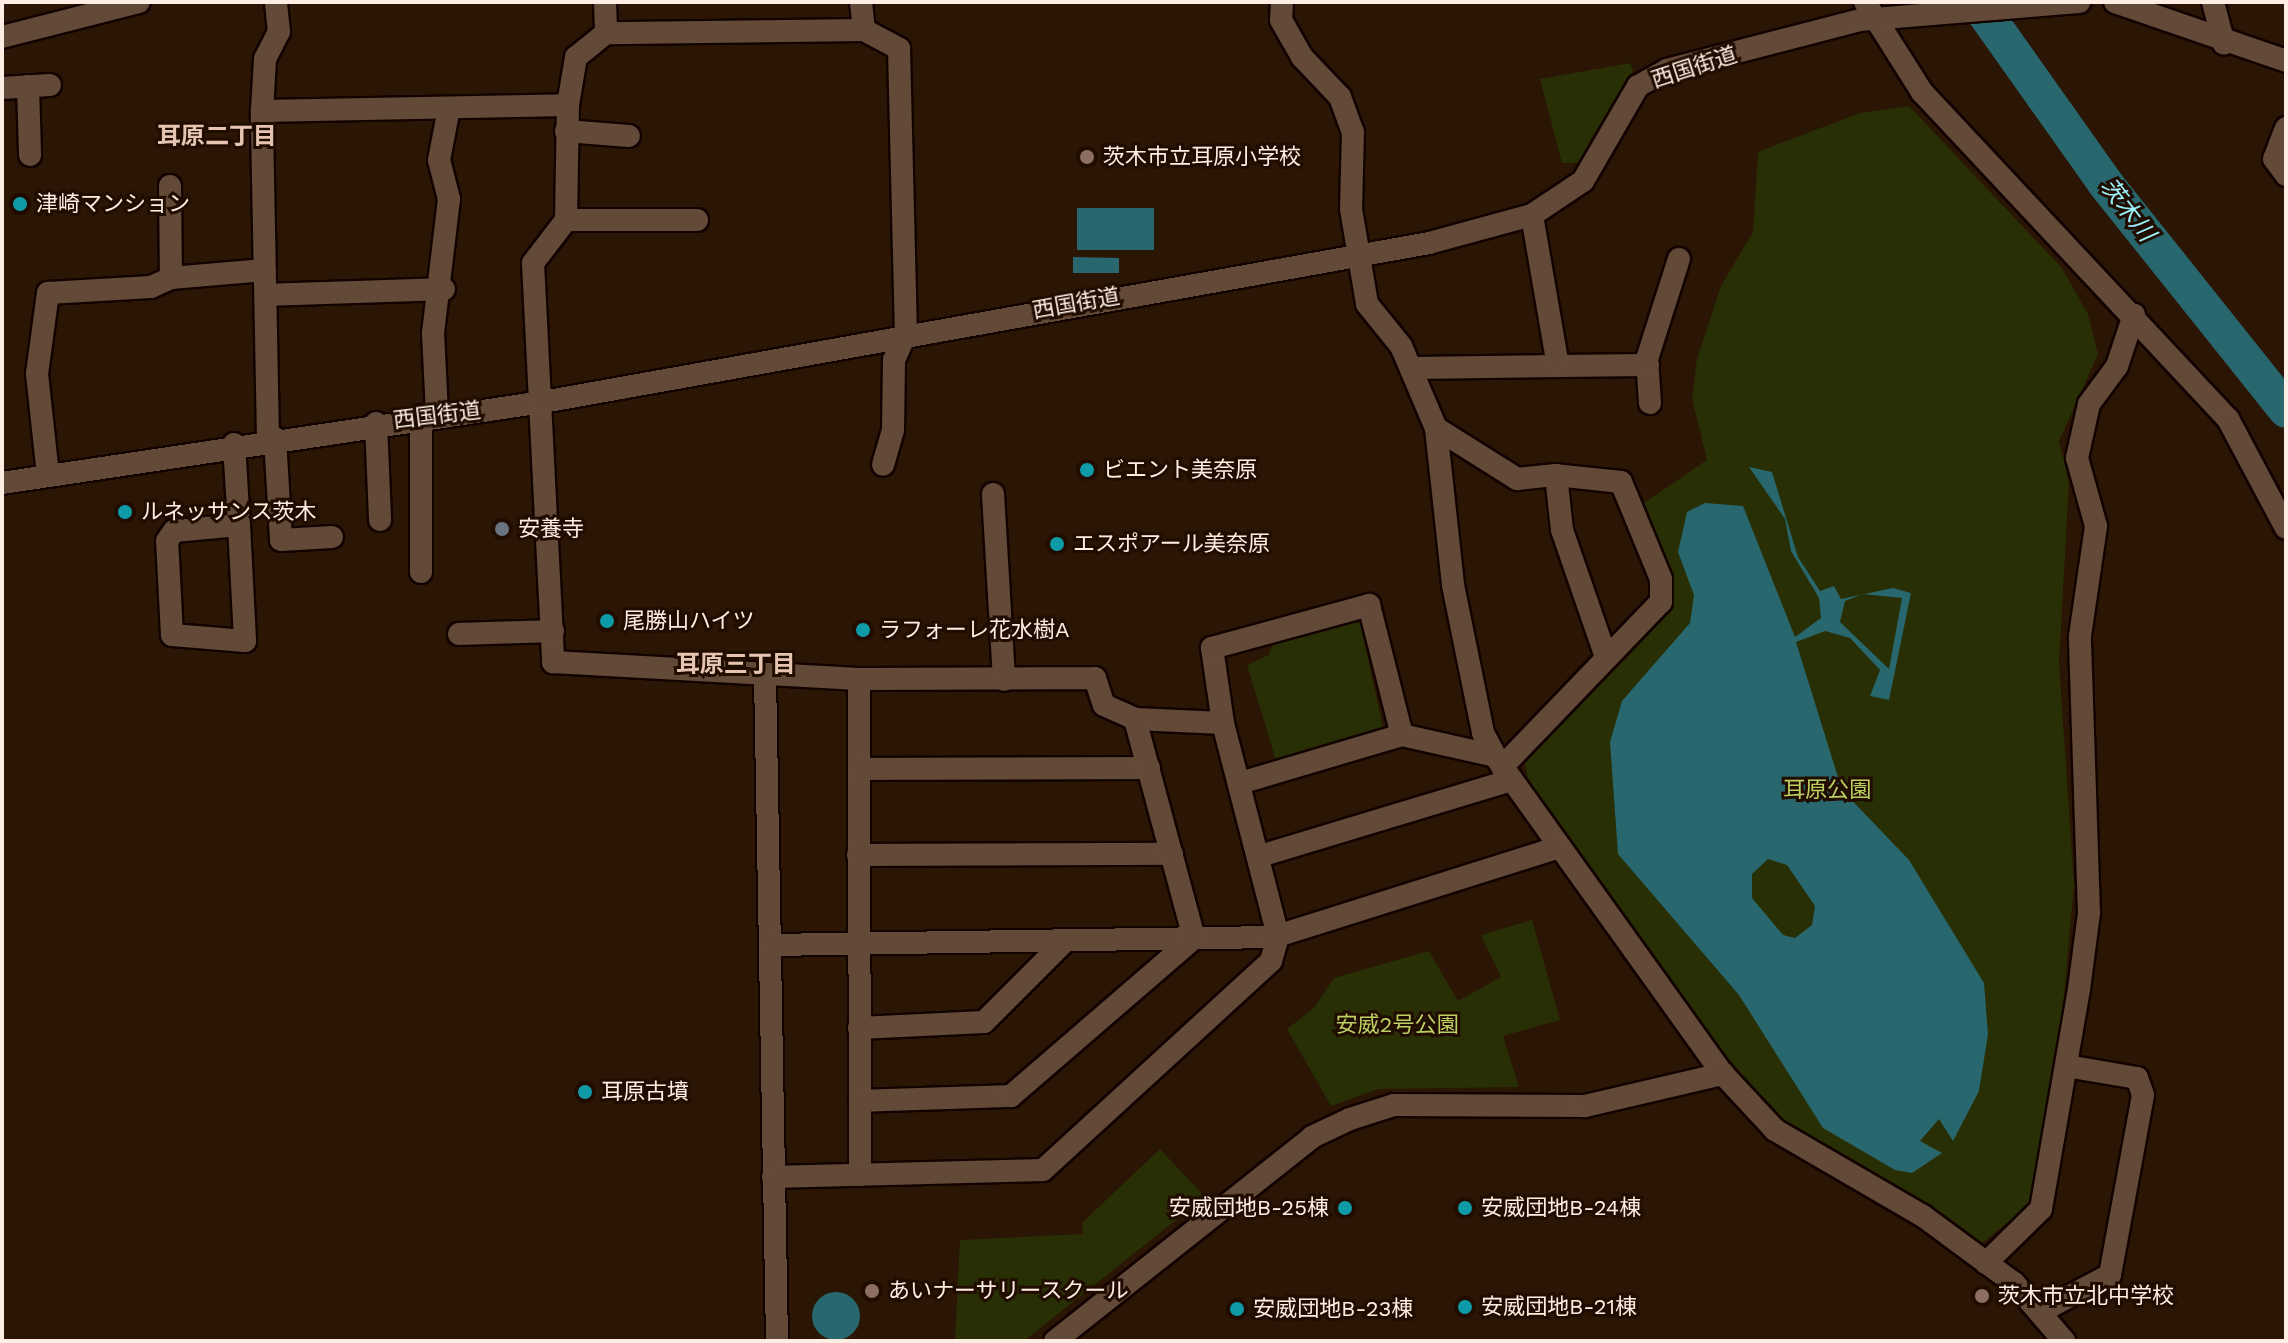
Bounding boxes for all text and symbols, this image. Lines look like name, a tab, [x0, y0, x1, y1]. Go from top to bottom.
street label: 西国街道	[1648, 41, 1740, 93]
district label: 耳原二丁目	[157, 123, 277, 151]
place label: 茨木市立耳原小学校	[1103, 144, 1301, 170]
marker: 茨木市立耳原小学校	[1078, 148, 1096, 166]
water label: 茨木川	[2093, 173, 2161, 247]
place label: 津崎マンション	[36, 191, 190, 217]
marker: 津崎マンション	[11, 195, 29, 213]
street label: 西国街道	[1030, 282, 1122, 324]
street label: 西国街道	[392, 397, 482, 433]
place label: ビエント美奈原	[1103, 457, 1257, 483]
marker: ビエント美奈原	[1078, 461, 1096, 479]
place label: ルネッサンス茨木	[141, 499, 317, 525]
marker: ルネッサンス茨木	[116, 503, 134, 521]
place label: 安養寺	[518, 516, 584, 542]
marker: 安養寺	[493, 520, 511, 538]
place label: エスポアール美奈原	[1073, 531, 1270, 557]
marker: エスポアール美奈原	[1048, 535, 1066, 553]
place label: 尾勝山ハイツ	[623, 608, 755, 634]
marker: 尾勝山ハイツ	[598, 612, 616, 630]
place label: ラフォーレ花水樹A	[879, 617, 1070, 643]
marker: ラフォーレ花水樹A	[854, 621, 872, 639]
district label: 耳原三丁目	[676, 651, 796, 679]
park label: 耳原公園	[1783, 777, 1871, 803]
park label: 安威2号公園	[1336, 1012, 1458, 1038]
place label: 耳原古墳	[601, 1079, 689, 1105]
marker: 耳原古墳	[576, 1083, 594, 1101]
place label: 安威団地B-25棟	[1169, 1195, 1329, 1221]
place label: 安威団地B-24棟	[1481, 1195, 1641, 1221]
marker: 安威団地B-25棟	[1336, 1199, 1354, 1217]
marker: 安威団地B-24棟	[1456, 1199, 1474, 1217]
place label: あいナーサリースクール	[888, 1278, 1130, 1304]
marker: あいナーサリースクール	[863, 1282, 881, 1300]
place label: 茨木市立北中学校	[1998, 1283, 2174, 1309]
marker: 茨木市立北中学校	[1973, 1287, 1991, 1305]
place label: 安威団地B-21棟	[1481, 1294, 1637, 1320]
place label: 安威団地B-23棟	[1253, 1296, 1413, 1322]
marker: 安威団地B-21棟	[1456, 1298, 1474, 1316]
marker: 安威団地B-23棟	[1228, 1300, 1246, 1318]

